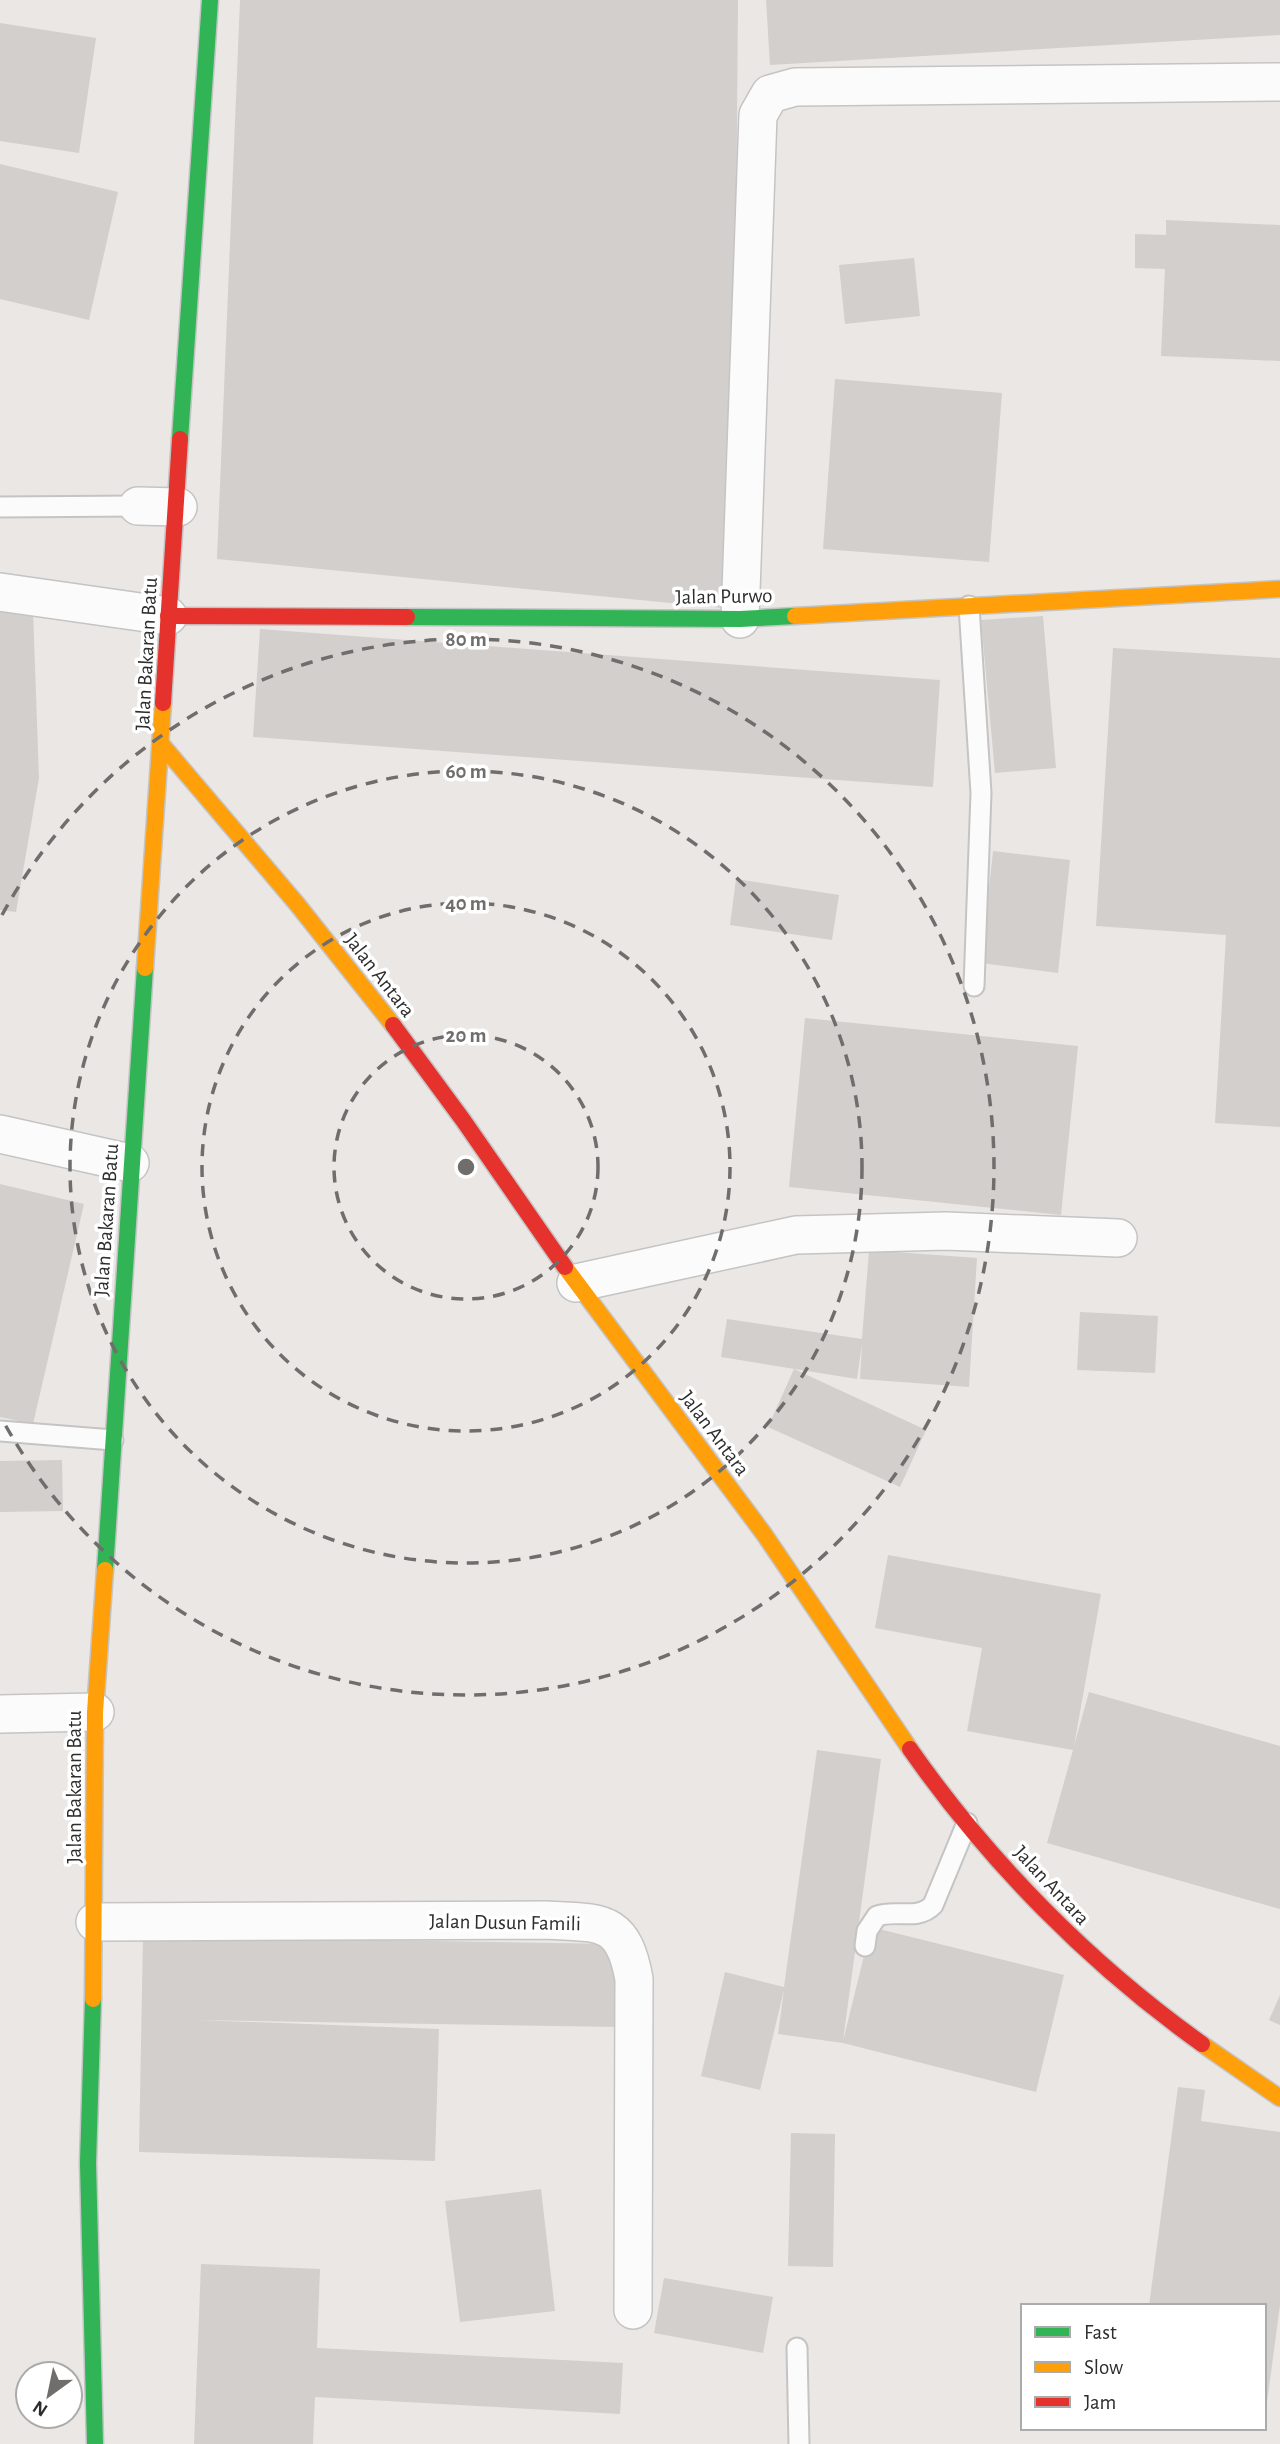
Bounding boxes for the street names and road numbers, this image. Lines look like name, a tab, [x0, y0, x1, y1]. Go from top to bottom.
street label: Jalan Bakaran Batu	[132, 577, 161, 731]
street label: Jalan Purwo	[675, 585, 773, 608]
street label: Jalan Antara	[341, 929, 419, 1021]
street label: Jalan Bakaran Batu	[91, 1143, 122, 1297]
street label: Jalan Antara	[676, 1387, 753, 1480]
street label: Jalan Bakaran Batu	[64, 1710, 85, 1864]
street label: Jalan Antara	[1010, 1842, 1094, 1929]
street label: Jalan Dusun Famili	[429, 1911, 581, 1934]

